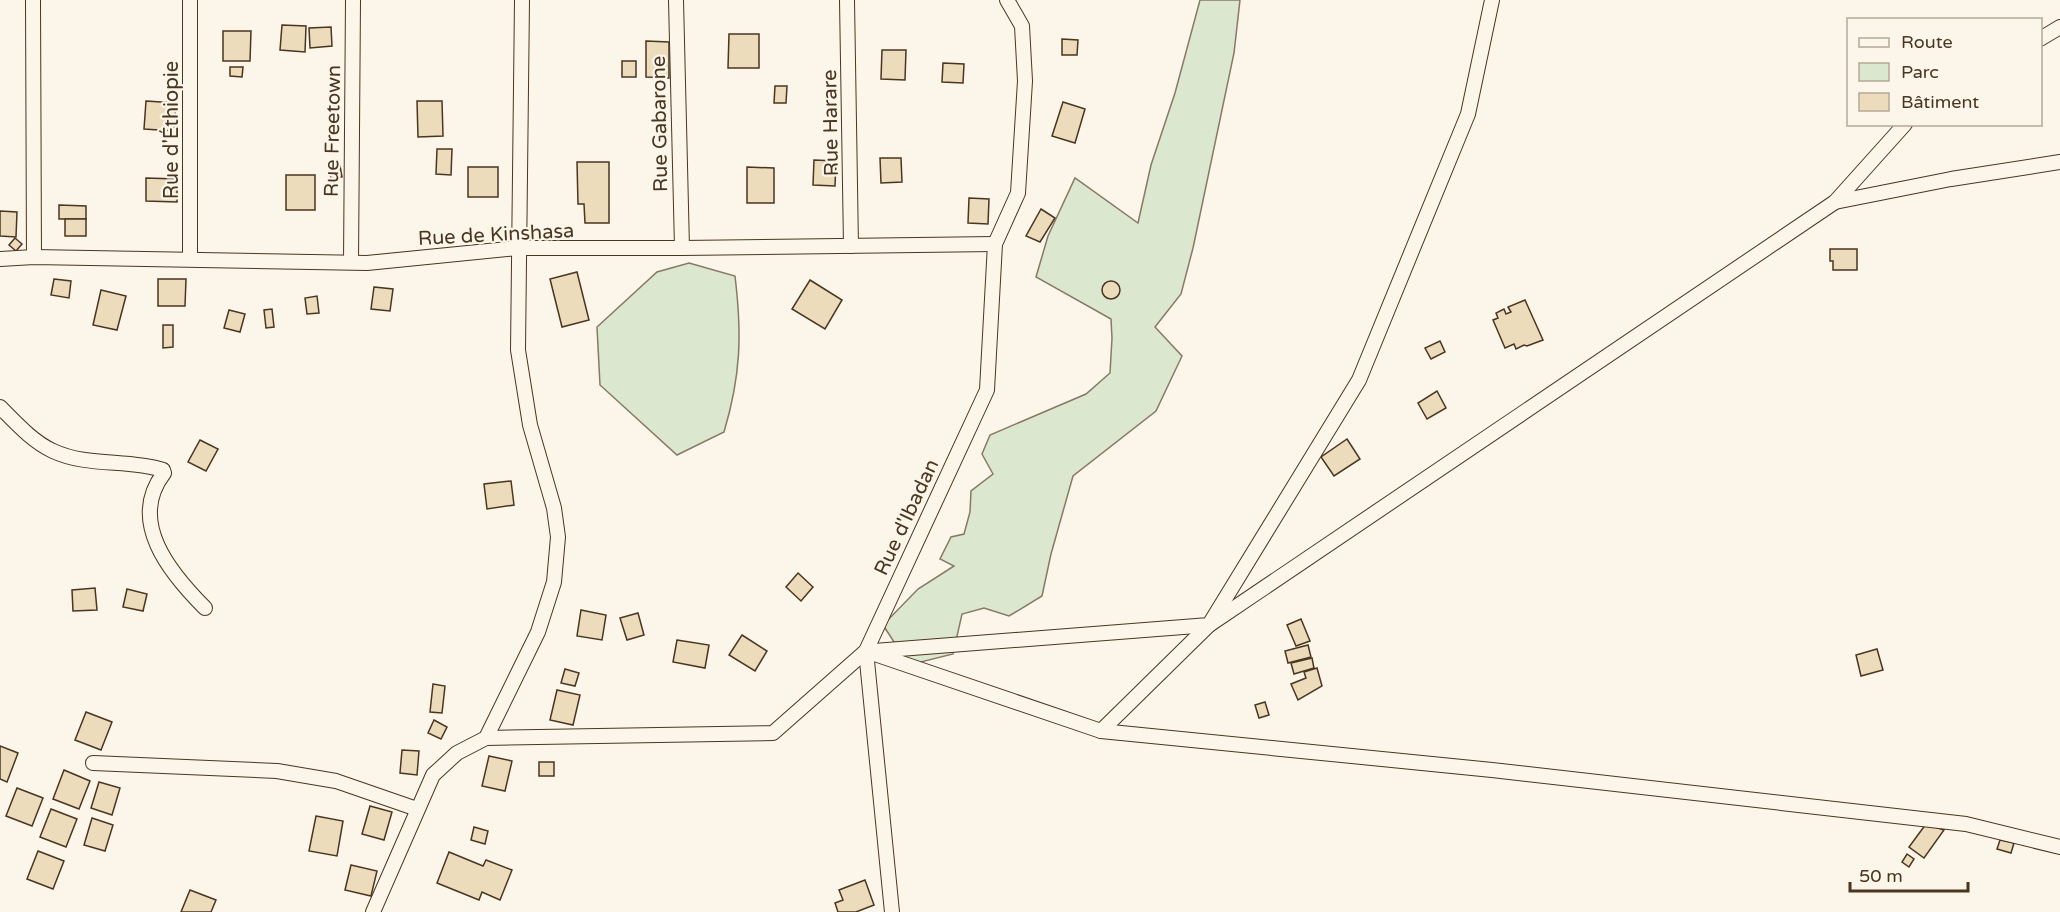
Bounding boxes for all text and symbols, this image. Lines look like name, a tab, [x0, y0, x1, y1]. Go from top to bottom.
legend	[1847, 18, 2042, 126]
text: Route	[1901, 31, 1953, 53]
street label: Rue Gabarone	[647, 56, 673, 192]
street label: Rue d'Éthiopie	[159, 61, 184, 199]
text: Parc	[1901, 61, 1939, 83]
street label: Rue Freetown	[320, 65, 346, 197]
street label: Rue Harare	[818, 69, 844, 177]
text: Bâtiment	[1901, 91, 1979, 113]
street label: Rue de Kinshasa	[417, 219, 575, 251]
street label: Rue d'Ibadan	[870, 456, 944, 579]
scale bar	[1850, 855, 1968, 893]
text: 50 m	[1859, 865, 1903, 887]

